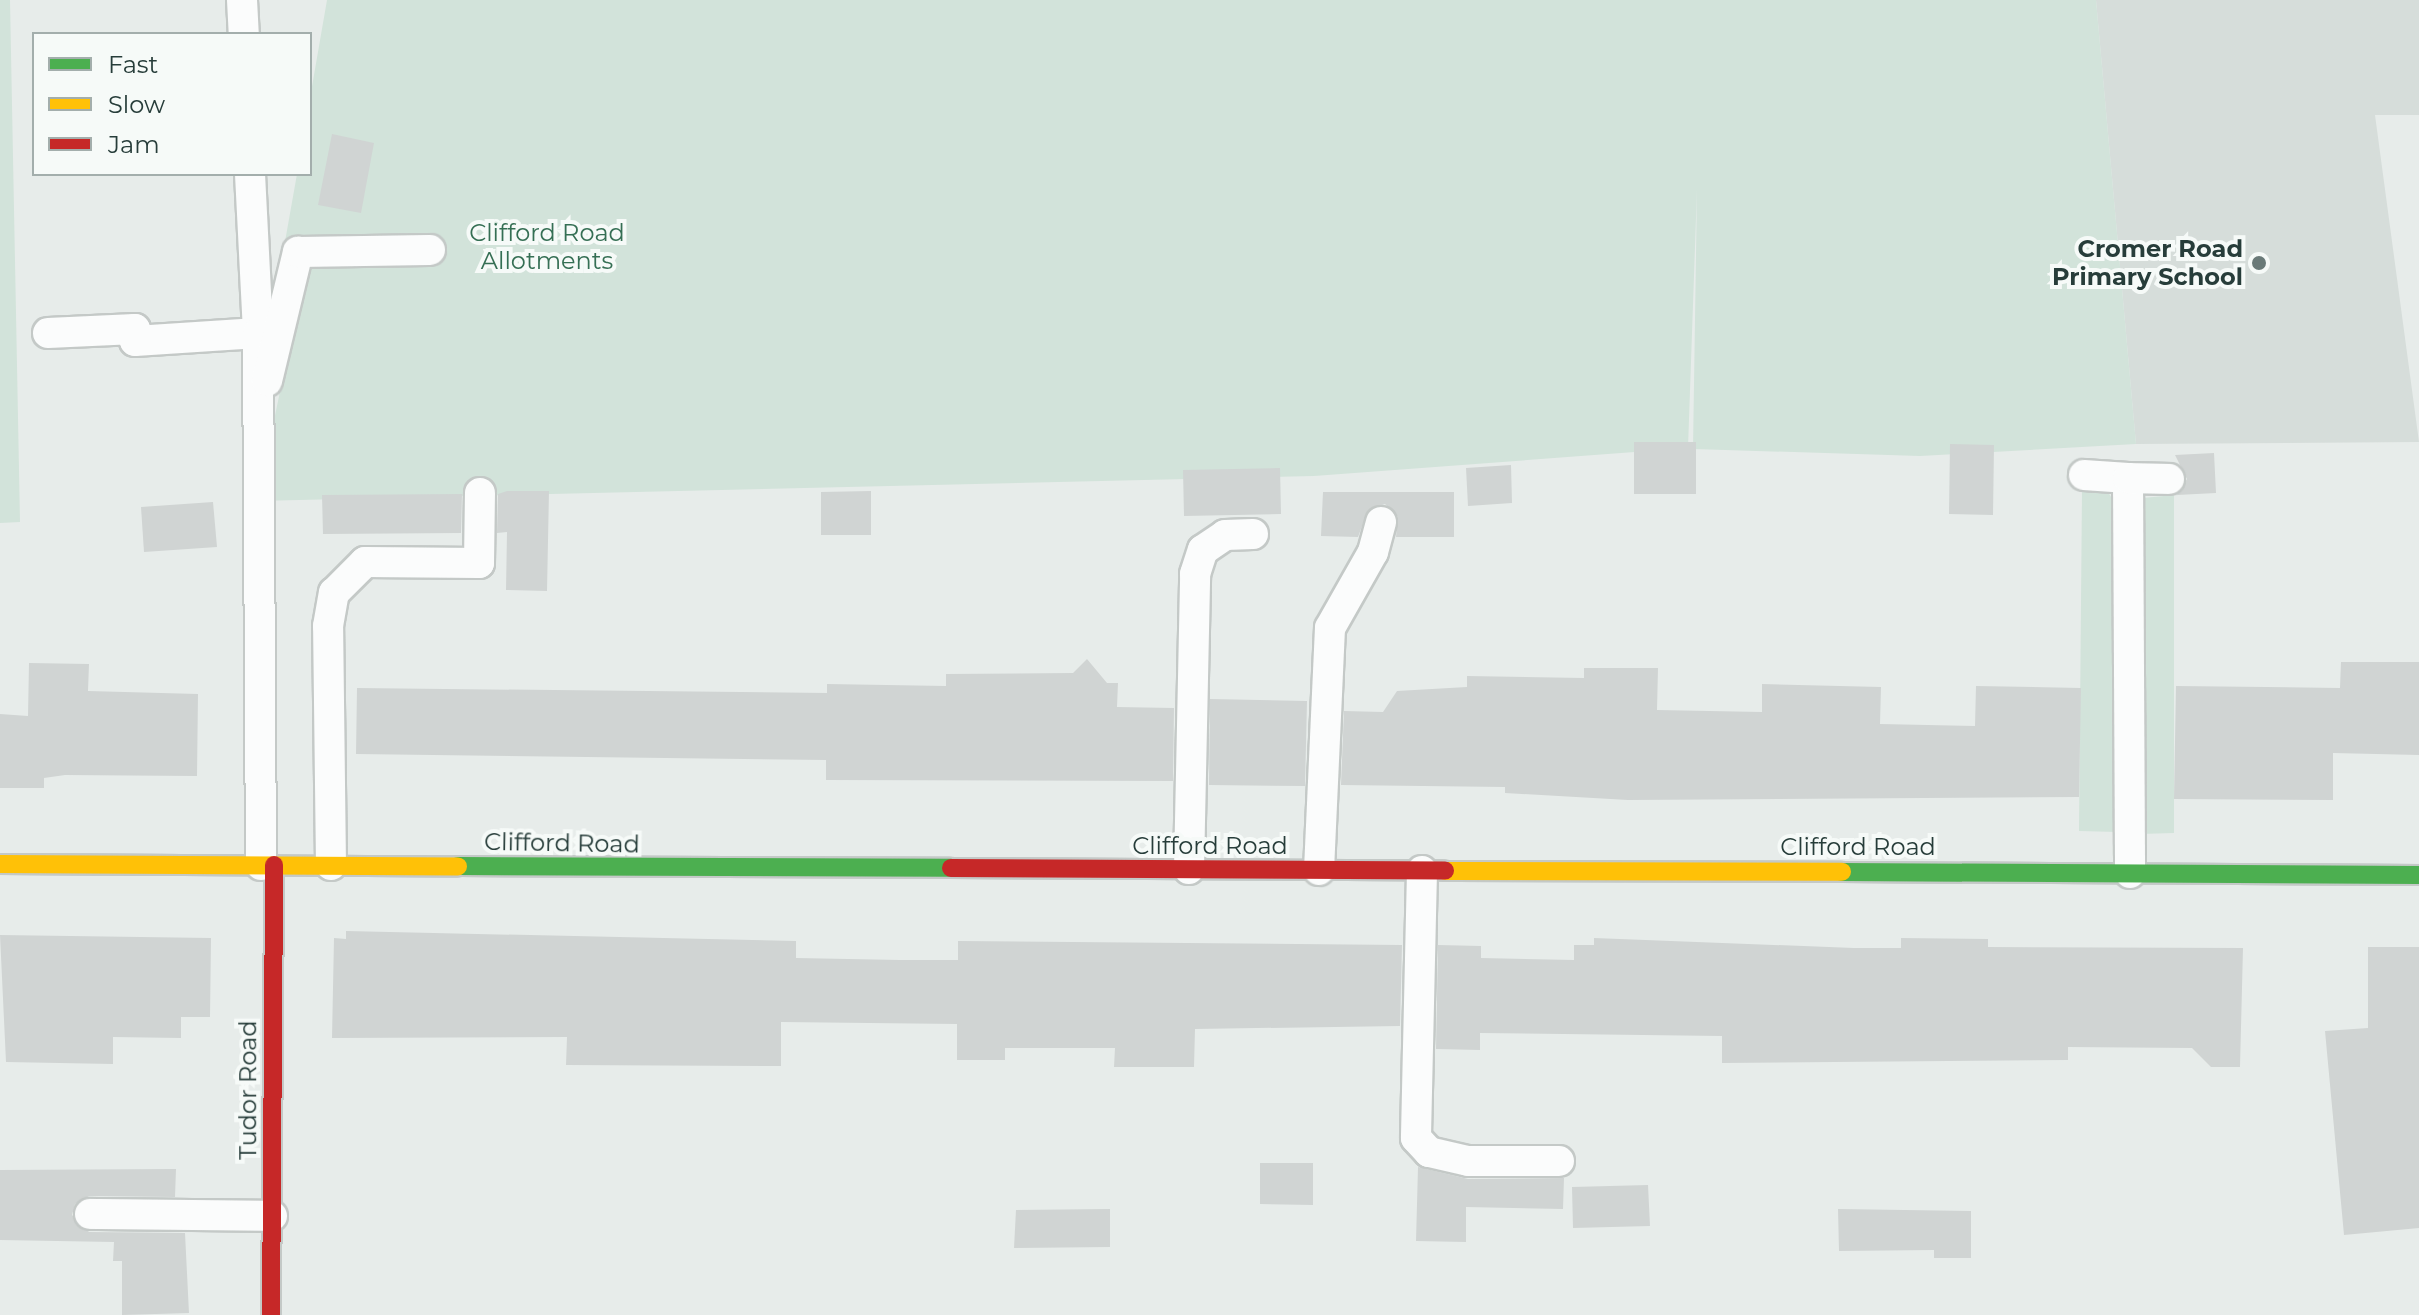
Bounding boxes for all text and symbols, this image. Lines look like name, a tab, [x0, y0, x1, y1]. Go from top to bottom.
legend	[32, 32, 312, 176]
text: Fast	[108, 50, 158, 79]
text: Slow	[108, 90, 165, 119]
text: Jam	[108, 130, 160, 159]
park label: Clifford Road Allotments	[469, 219, 625, 275]
place label: Cromer Road Primary School	[2052, 235, 2243, 291]
marker: Cromer Road Primary School	[2250, 254, 2268, 272]
street label: Clifford Road	[484, 827, 640, 859]
street label: Clifford Road	[1132, 832, 1288, 860]
street label: Clifford Road	[1780, 833, 1936, 861]
street label: Tudor Road	[234, 1020, 262, 1160]

